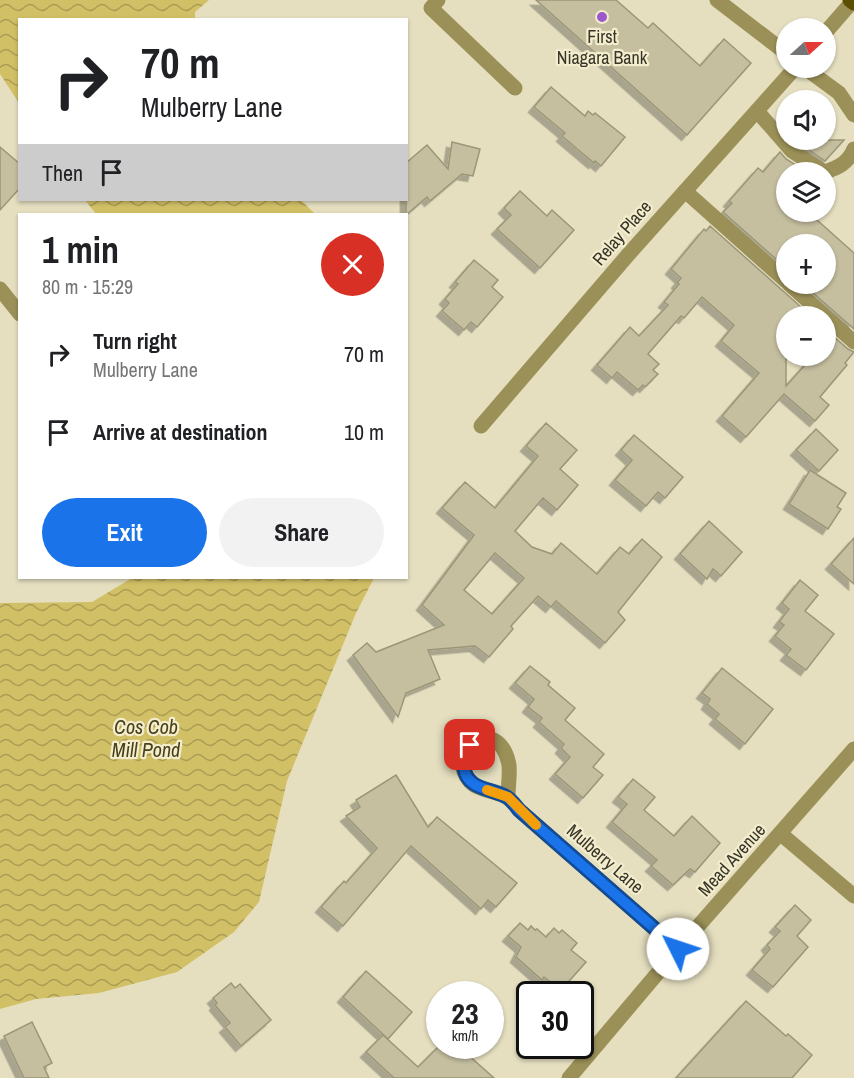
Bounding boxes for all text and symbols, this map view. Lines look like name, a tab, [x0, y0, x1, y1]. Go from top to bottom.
marker: First Niagara Bank	[595, 10, 609, 24]
north arrow	[776, 18, 836, 78]
map controls	[776, 18, 836, 366]
place label: First Niagara Bank	[557, 24, 648, 70]
text: 70 m	[141, 35, 220, 91]
icon: right	[42, 42, 120, 120]
text: Mulberry Lane	[141, 89, 283, 125]
button: sound	[776, 90, 836, 150]
icon: arrive	[95, 156, 128, 189]
text: Then	[42, 158, 83, 188]
button: layers	[776, 162, 836, 222]
street label: Relay Place	[586, 195, 657, 271]
text: 1 min	[42, 226, 119, 274]
button: close	[321, 233, 384, 296]
button: +	[776, 234, 836, 294]
text: 80 m · 15:29	[42, 273, 133, 300]
button: −	[776, 306, 836, 366]
text: Turn right	[93, 326, 177, 356]
icon: right	[42, 338, 75, 371]
text: 70 m	[344, 339, 384, 369]
text: Mulberry Lane	[93, 356, 198, 383]
icon: arrive	[42, 416, 75, 449]
text: Arrive at destination	[93, 417, 267, 447]
text: 10 m	[344, 417, 384, 447]
button: Exit	[42, 498, 207, 567]
button: Share	[219, 498, 384, 567]
water label: Cos Cob Mill Pond	[112, 713, 181, 763]
pin	[444, 719, 495, 770]
icon: arrive	[453, 728, 486, 761]
street label: Mulberry Lane	[562, 818, 649, 899]
street label: Mead Avenue	[692, 818, 771, 901]
position arrow	[646, 917, 710, 981]
speed limit sign: 30	[516, 981, 594, 1059]
text: 23	[451, 993, 479, 1033]
text: km/h	[452, 1025, 478, 1046]

